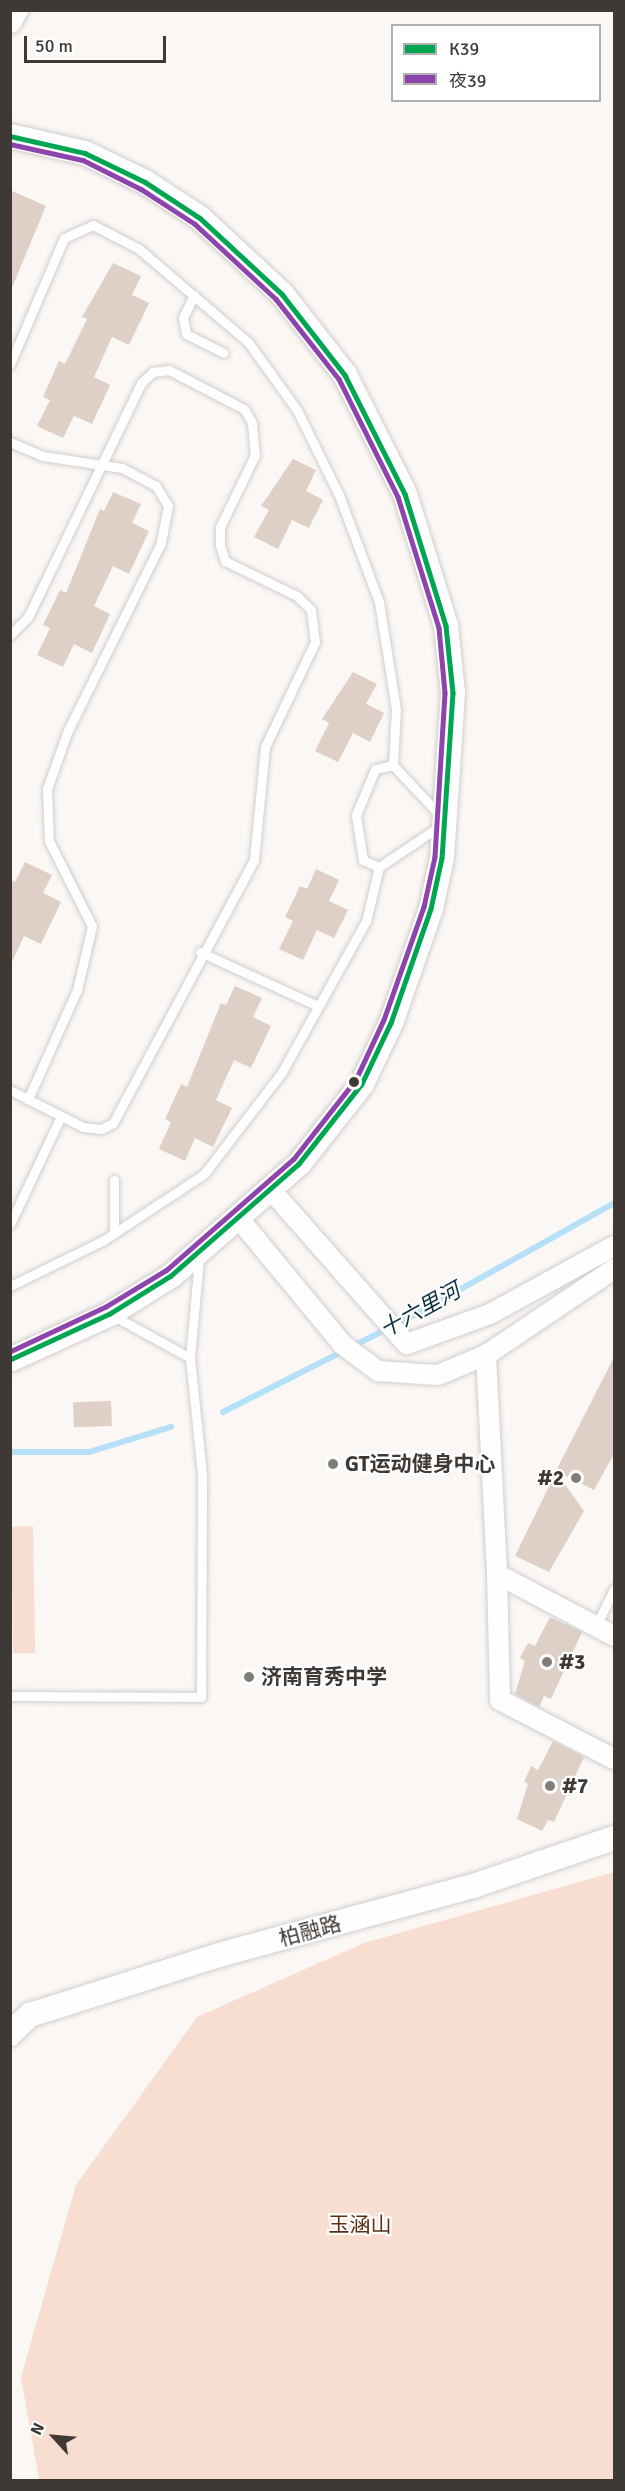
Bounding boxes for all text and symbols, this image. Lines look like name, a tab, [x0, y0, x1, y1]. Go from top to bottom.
scale bar	[27, 24, 170, 62]
legend	[391, 24, 601, 102]
text: 50 m	[35, 35, 73, 57]
text: K39	[449, 38, 479, 60]
text: 夜39	[449, 70, 486, 92]
unlabelled marker	[348, 1076, 360, 1088]
water label: 十六里河	[375, 1277, 465, 1343]
place label: GT运动健身中心	[345, 1451, 495, 1477]
marker: GT运动健身中心	[326, 1457, 340, 1471]
place label: #2	[538, 1465, 564, 1491]
marker: #2	[569, 1471, 583, 1485]
place label: #3	[559, 1649, 585, 1675]
marker: #3	[540, 1655, 554, 1669]
place label: 济南育秀中学	[261, 1664, 387, 1690]
marker: 济南育秀中学	[242, 1670, 256, 1684]
place label: #7	[562, 1773, 588, 1799]
marker: #7	[543, 1779, 557, 1793]
street label: 柏融路	[276, 1911, 344, 1951]
park label: 玉涵山	[329, 2212, 391, 2238]
north arrow	[24, 2407, 84, 2467]
text: N	[26, 2420, 49, 2439]

